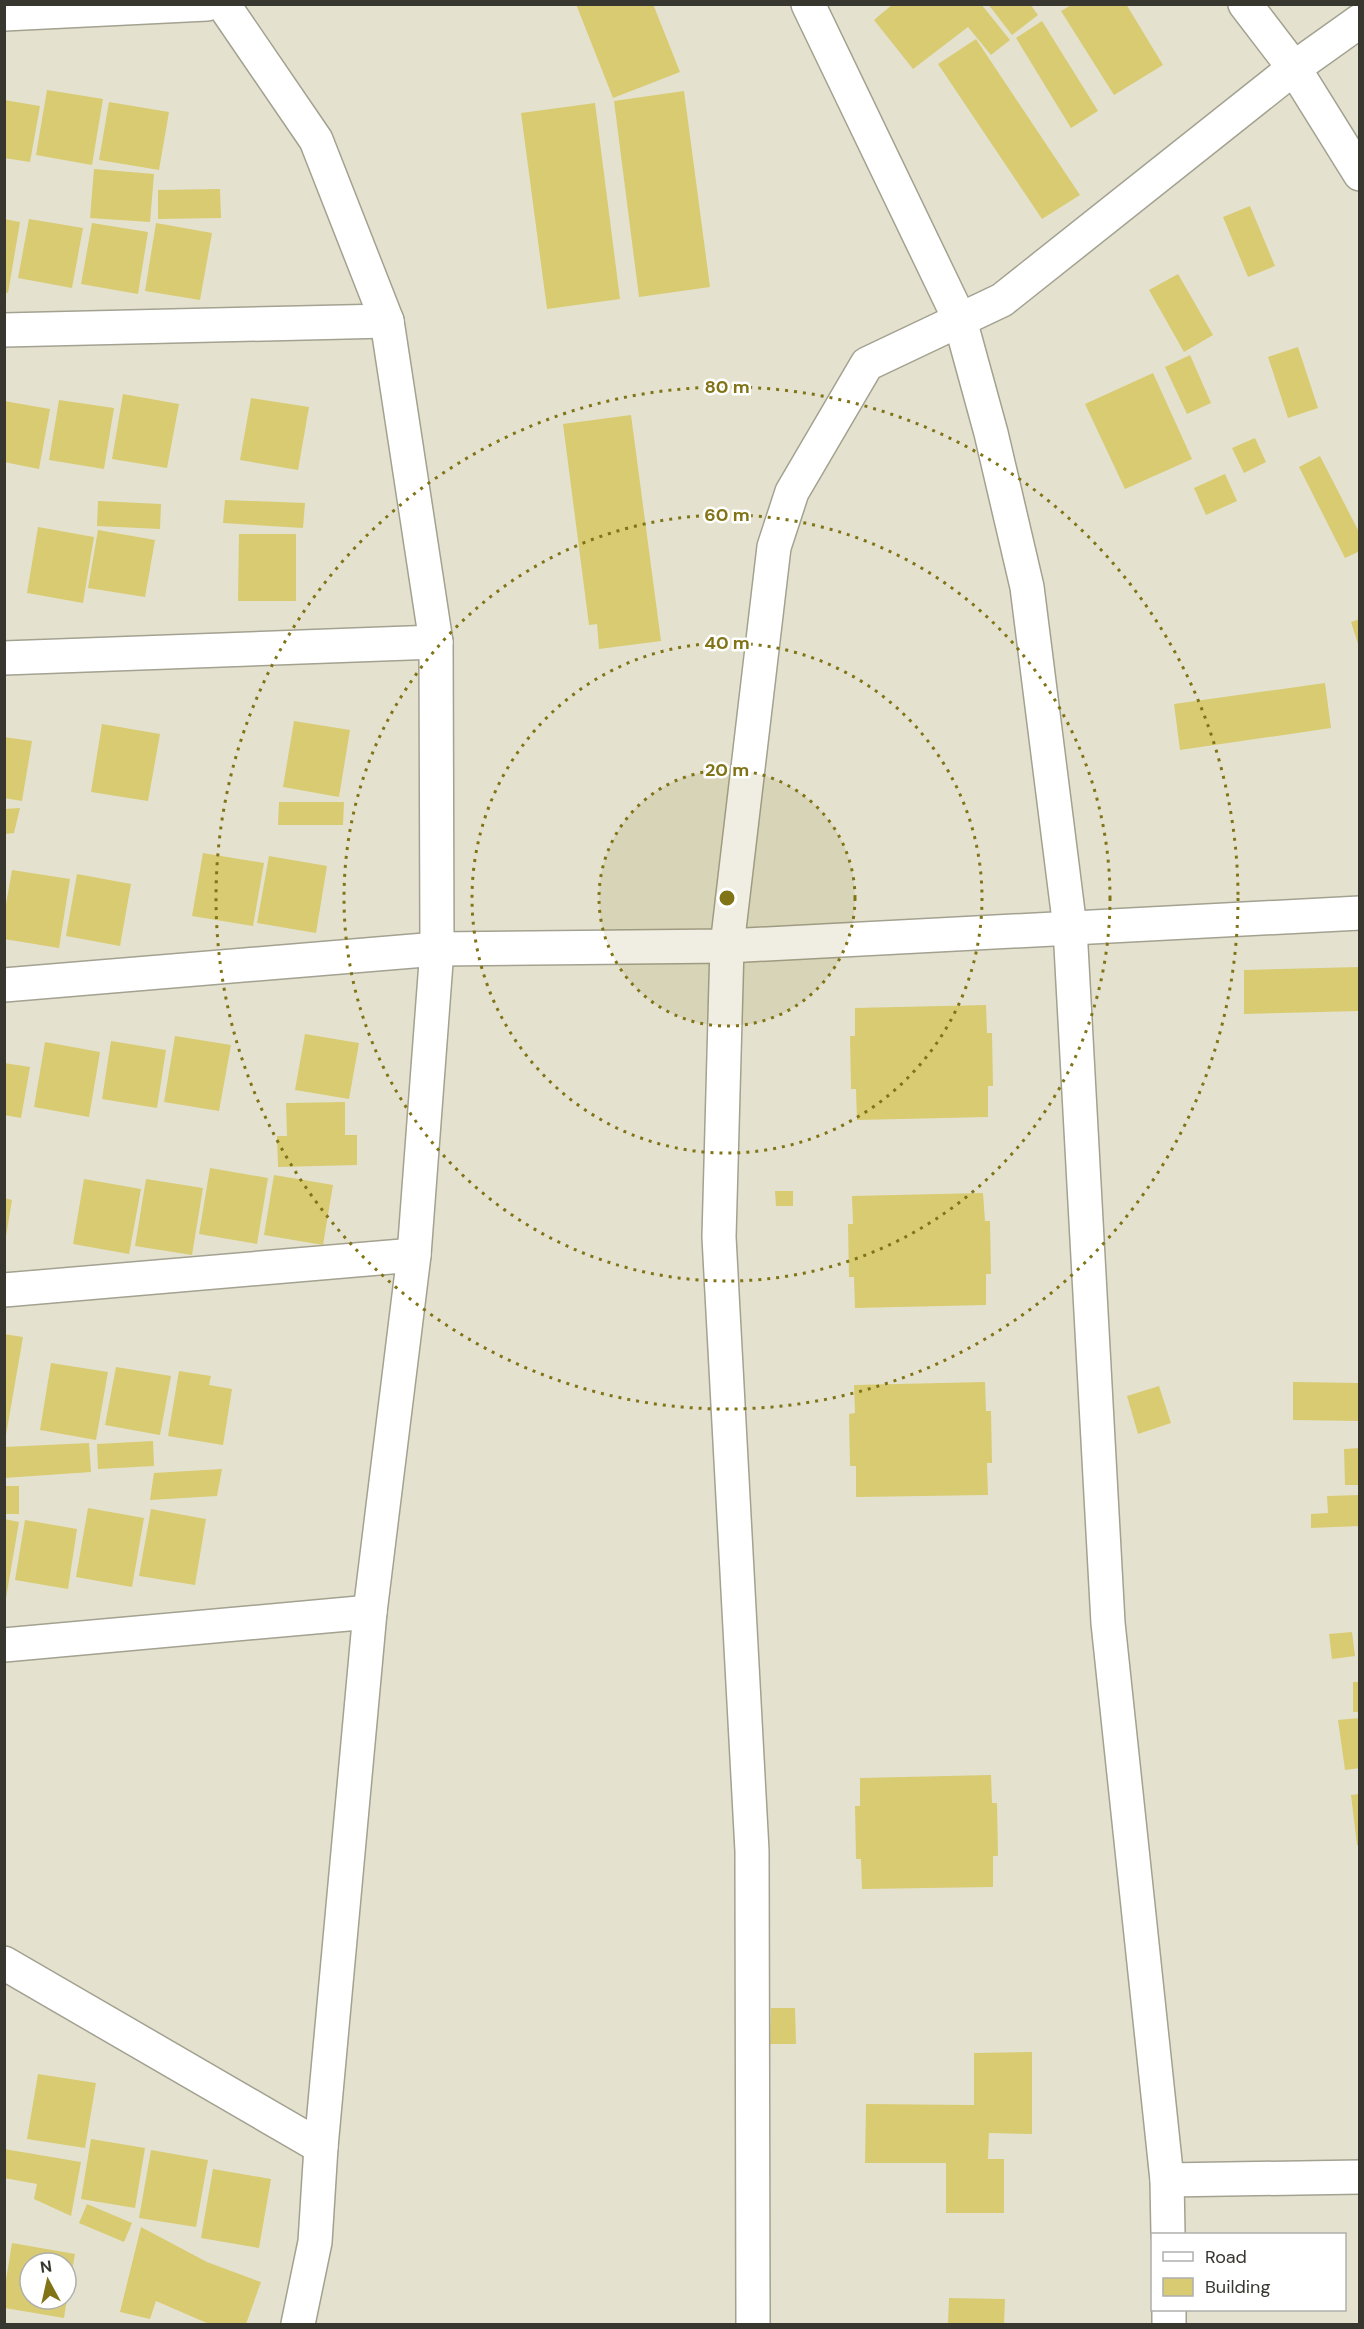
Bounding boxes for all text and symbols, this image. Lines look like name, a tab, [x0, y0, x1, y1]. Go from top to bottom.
text: 80 m	[704, 375, 750, 399]
text: 60 m	[704, 503, 750, 527]
text: 40 m	[704, 631, 750, 655]
text: 20 m	[705, 758, 749, 782]
centre of rings	[717, 888, 737, 908]
legend	[1151, 2233, 1346, 2311]
text: Road	[1205, 2245, 1247, 2269]
north arrow	[18, 2251, 78, 2311]
text: N	[39, 2255, 53, 2278]
text: Building	[1205, 2275, 1270, 2299]

